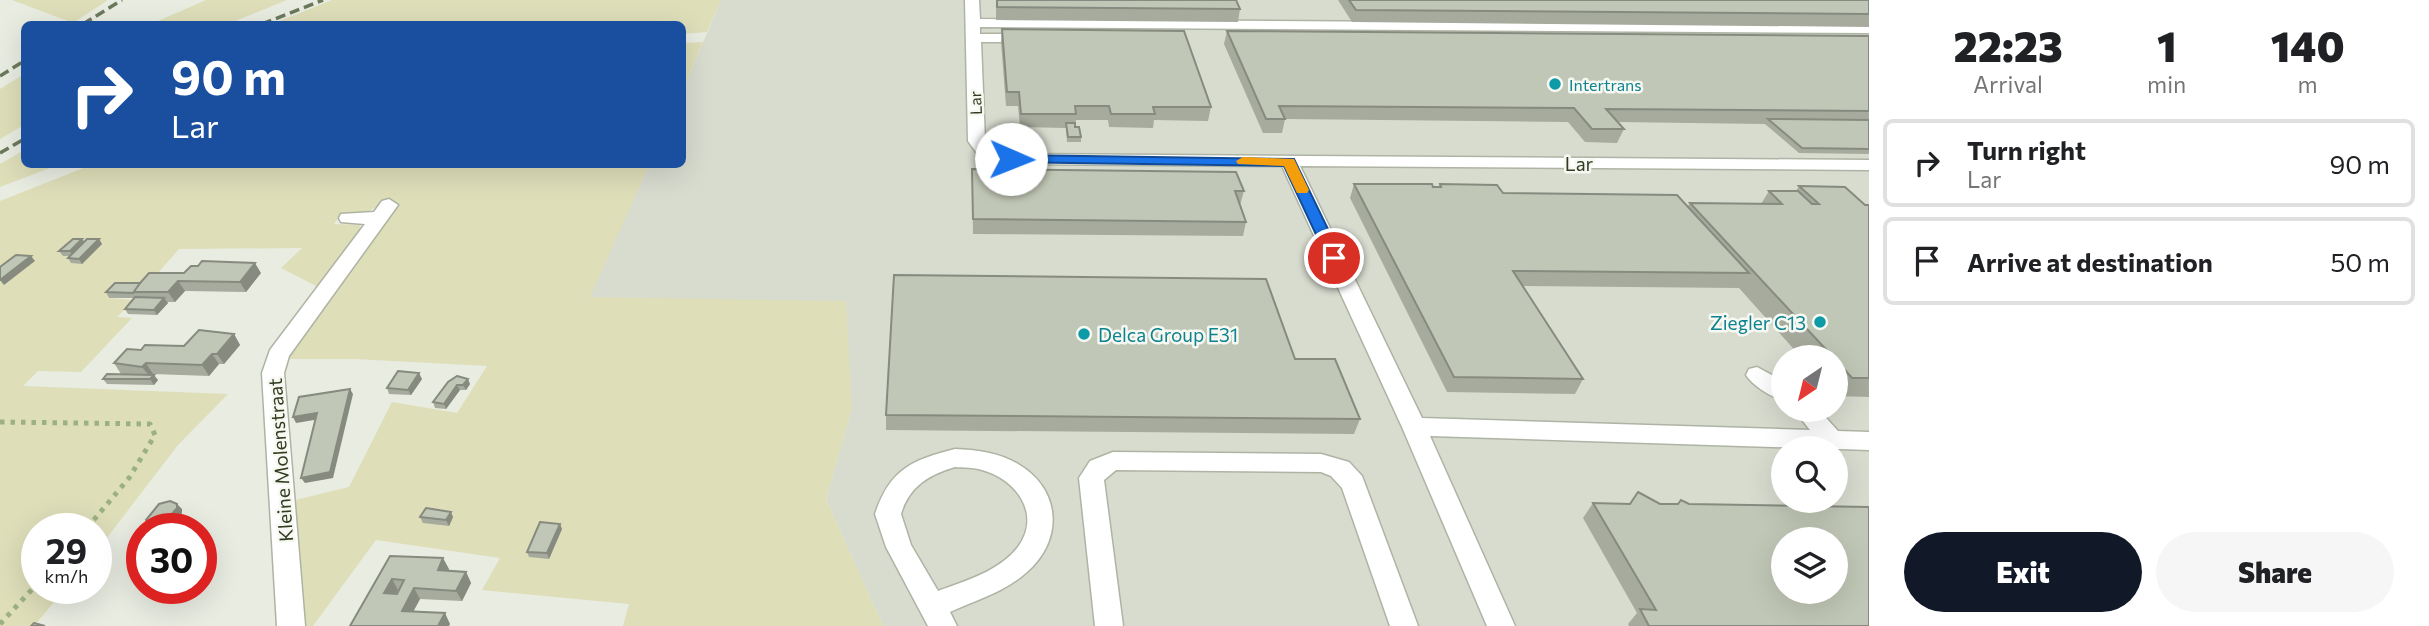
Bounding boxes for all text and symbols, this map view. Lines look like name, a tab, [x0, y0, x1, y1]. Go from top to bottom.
text: 22:23	[1953, 19, 2063, 71]
text: 1	[2157, 19, 2176, 71]
text: 140	[2271, 19, 2345, 71]
text: 90 m	[171, 45, 286, 105]
icon: right	[56, 49, 147, 140]
text: Arrival	[1973, 70, 2043, 98]
text: min	[2147, 70, 2186, 98]
text: m	[2298, 70, 2318, 98]
place label: Intertrans	[1569, 75, 1642, 94]
marker: Intertrans	[1547, 76, 1563, 92]
street label: Lar	[965, 90, 985, 115]
text: Lar	[171, 105, 219, 145]
position arrow	[974, 122, 1048, 196]
text: Turn right	[1967, 134, 2086, 165]
icon: right	[1908, 144, 1946, 182]
text: 90 m	[2330, 148, 2390, 179]
street label: Lar	[1565, 152, 1594, 175]
text: Lar	[1967, 165, 2001, 193]
pin	[1304, 228, 1364, 288]
icon: arrive	[1315, 239, 1353, 277]
icon: arrive	[1908, 242, 1946, 280]
text: Arrive at destination	[1967, 246, 2213, 277]
text: 50 m	[2330, 246, 2390, 277]
place label: Ziegler C13	[1710, 311, 1806, 334]
marker: Ziegler C13	[1812, 314, 1828, 330]
place label: Delca Group E31	[1098, 323, 1238, 346]
marker: Delca Group E31	[1076, 326, 1092, 342]
north arrow	[1771, 345, 1848, 422]
map controls	[1771, 345, 1848, 604]
street label: Kleine Molenstraat	[263, 377, 297, 542]
button: search	[1771, 436, 1848, 513]
speed limit sign: 30	[126, 513, 217, 604]
button: layers	[1771, 527, 1848, 604]
text: 29	[46, 528, 87, 571]
button: Exit	[1904, 532, 2142, 612]
button: Share	[2156, 532, 2394, 612]
text: km/h	[45, 565, 88, 587]

